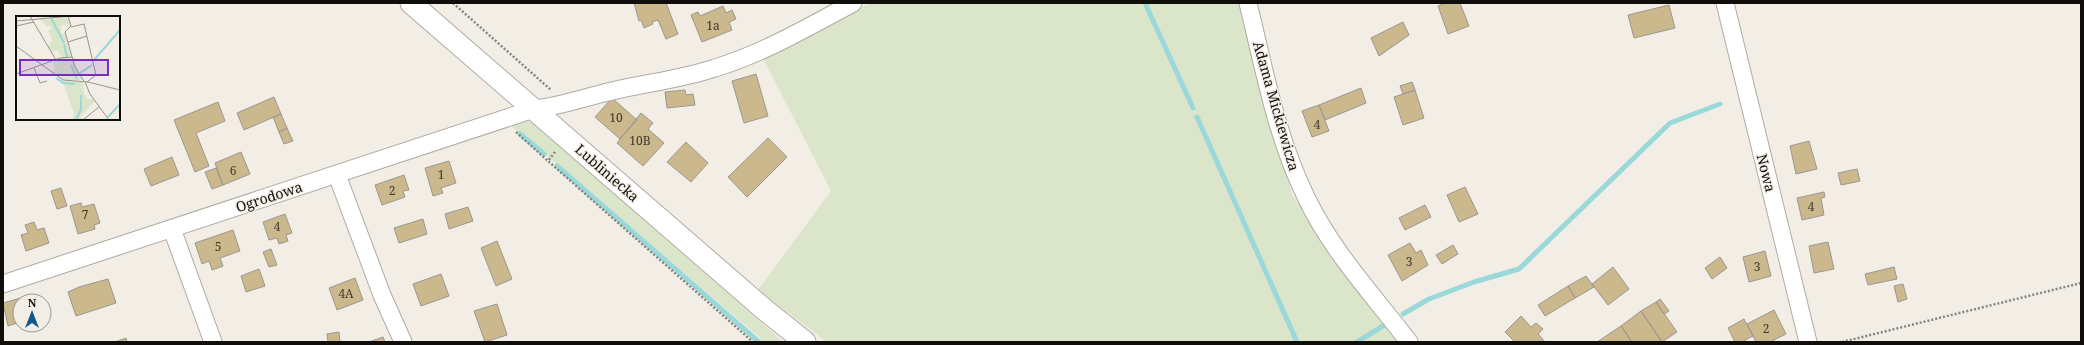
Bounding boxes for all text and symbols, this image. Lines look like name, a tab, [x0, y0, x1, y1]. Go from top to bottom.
inset map	[16, 16, 120, 120]
house number: 1a	[706, 17, 720, 34]
street label: Adama Mickiewicza	[1249, 39, 1304, 173]
house number: 10	[609, 109, 623, 126]
house number: 4	[1314, 116, 1321, 133]
house number: 10B	[629, 132, 651, 149]
street label: Lubliniecka	[571, 140, 643, 206]
street label: Nowa	[1753, 152, 1780, 194]
house number: 6	[230, 162, 237, 179]
house number: 1	[438, 166, 444, 183]
street label: Ogrodowa	[233, 177, 305, 216]
house number: 2	[389, 182, 395, 199]
house number: 4	[1808, 198, 1815, 215]
house number: 7	[82, 206, 89, 223]
house number: 4	[274, 218, 281, 235]
house number: 5	[215, 238, 221, 255]
house number: 3	[1406, 253, 1413, 270]
house number: 3	[1754, 258, 1761, 275]
house number: 4A	[338, 285, 354, 302]
north arrow	[12, 293, 52, 333]
text: N	[28, 295, 37, 310]
house number: 2	[1763, 320, 1769, 337]

